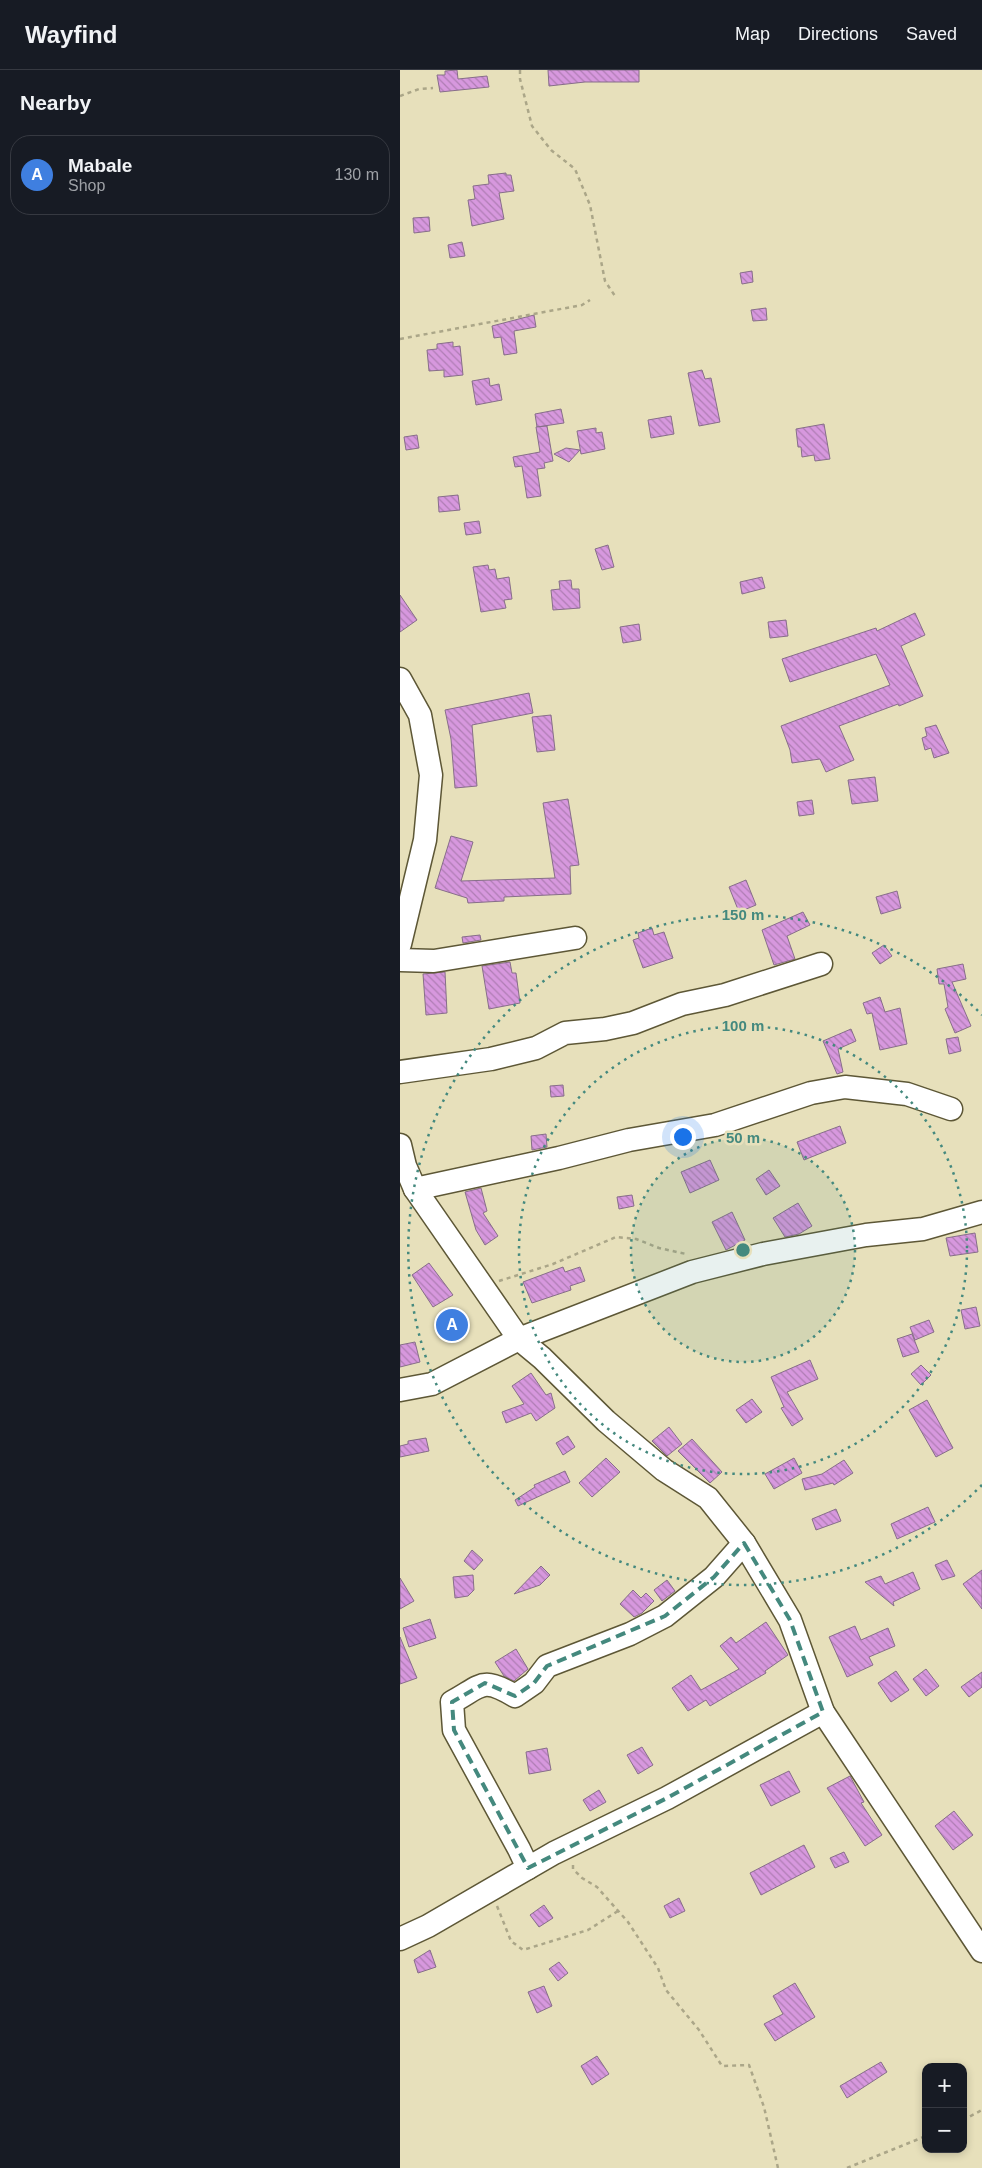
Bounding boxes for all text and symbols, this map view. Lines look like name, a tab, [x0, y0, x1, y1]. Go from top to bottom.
text: Wayfind	[25, 21, 117, 48]
text: Map	[735, 24, 770, 44]
text: Directions	[798, 24, 878, 44]
text: Saved	[906, 24, 957, 44]
text: Nearby	[20, 91, 91, 114]
text: Mabale	[68, 155, 132, 176]
text: A	[31, 166, 43, 183]
text: 130 m	[335, 166, 379, 183]
text: Shop	[68, 177, 105, 194]
text: 150 m	[722, 906, 764, 923]
text: 100 m	[722, 1017, 764, 1034]
your location	[670, 1124, 696, 1150]
text: 50 m	[726, 1129, 760, 1146]
centre of rings	[734, 1241, 752, 1259]
pin: A	[436, 1306, 468, 1344]
map controls	[922, 2063, 967, 2153]
button: +	[922, 2063, 967, 2108]
button: −	[922, 2108, 967, 2153]

